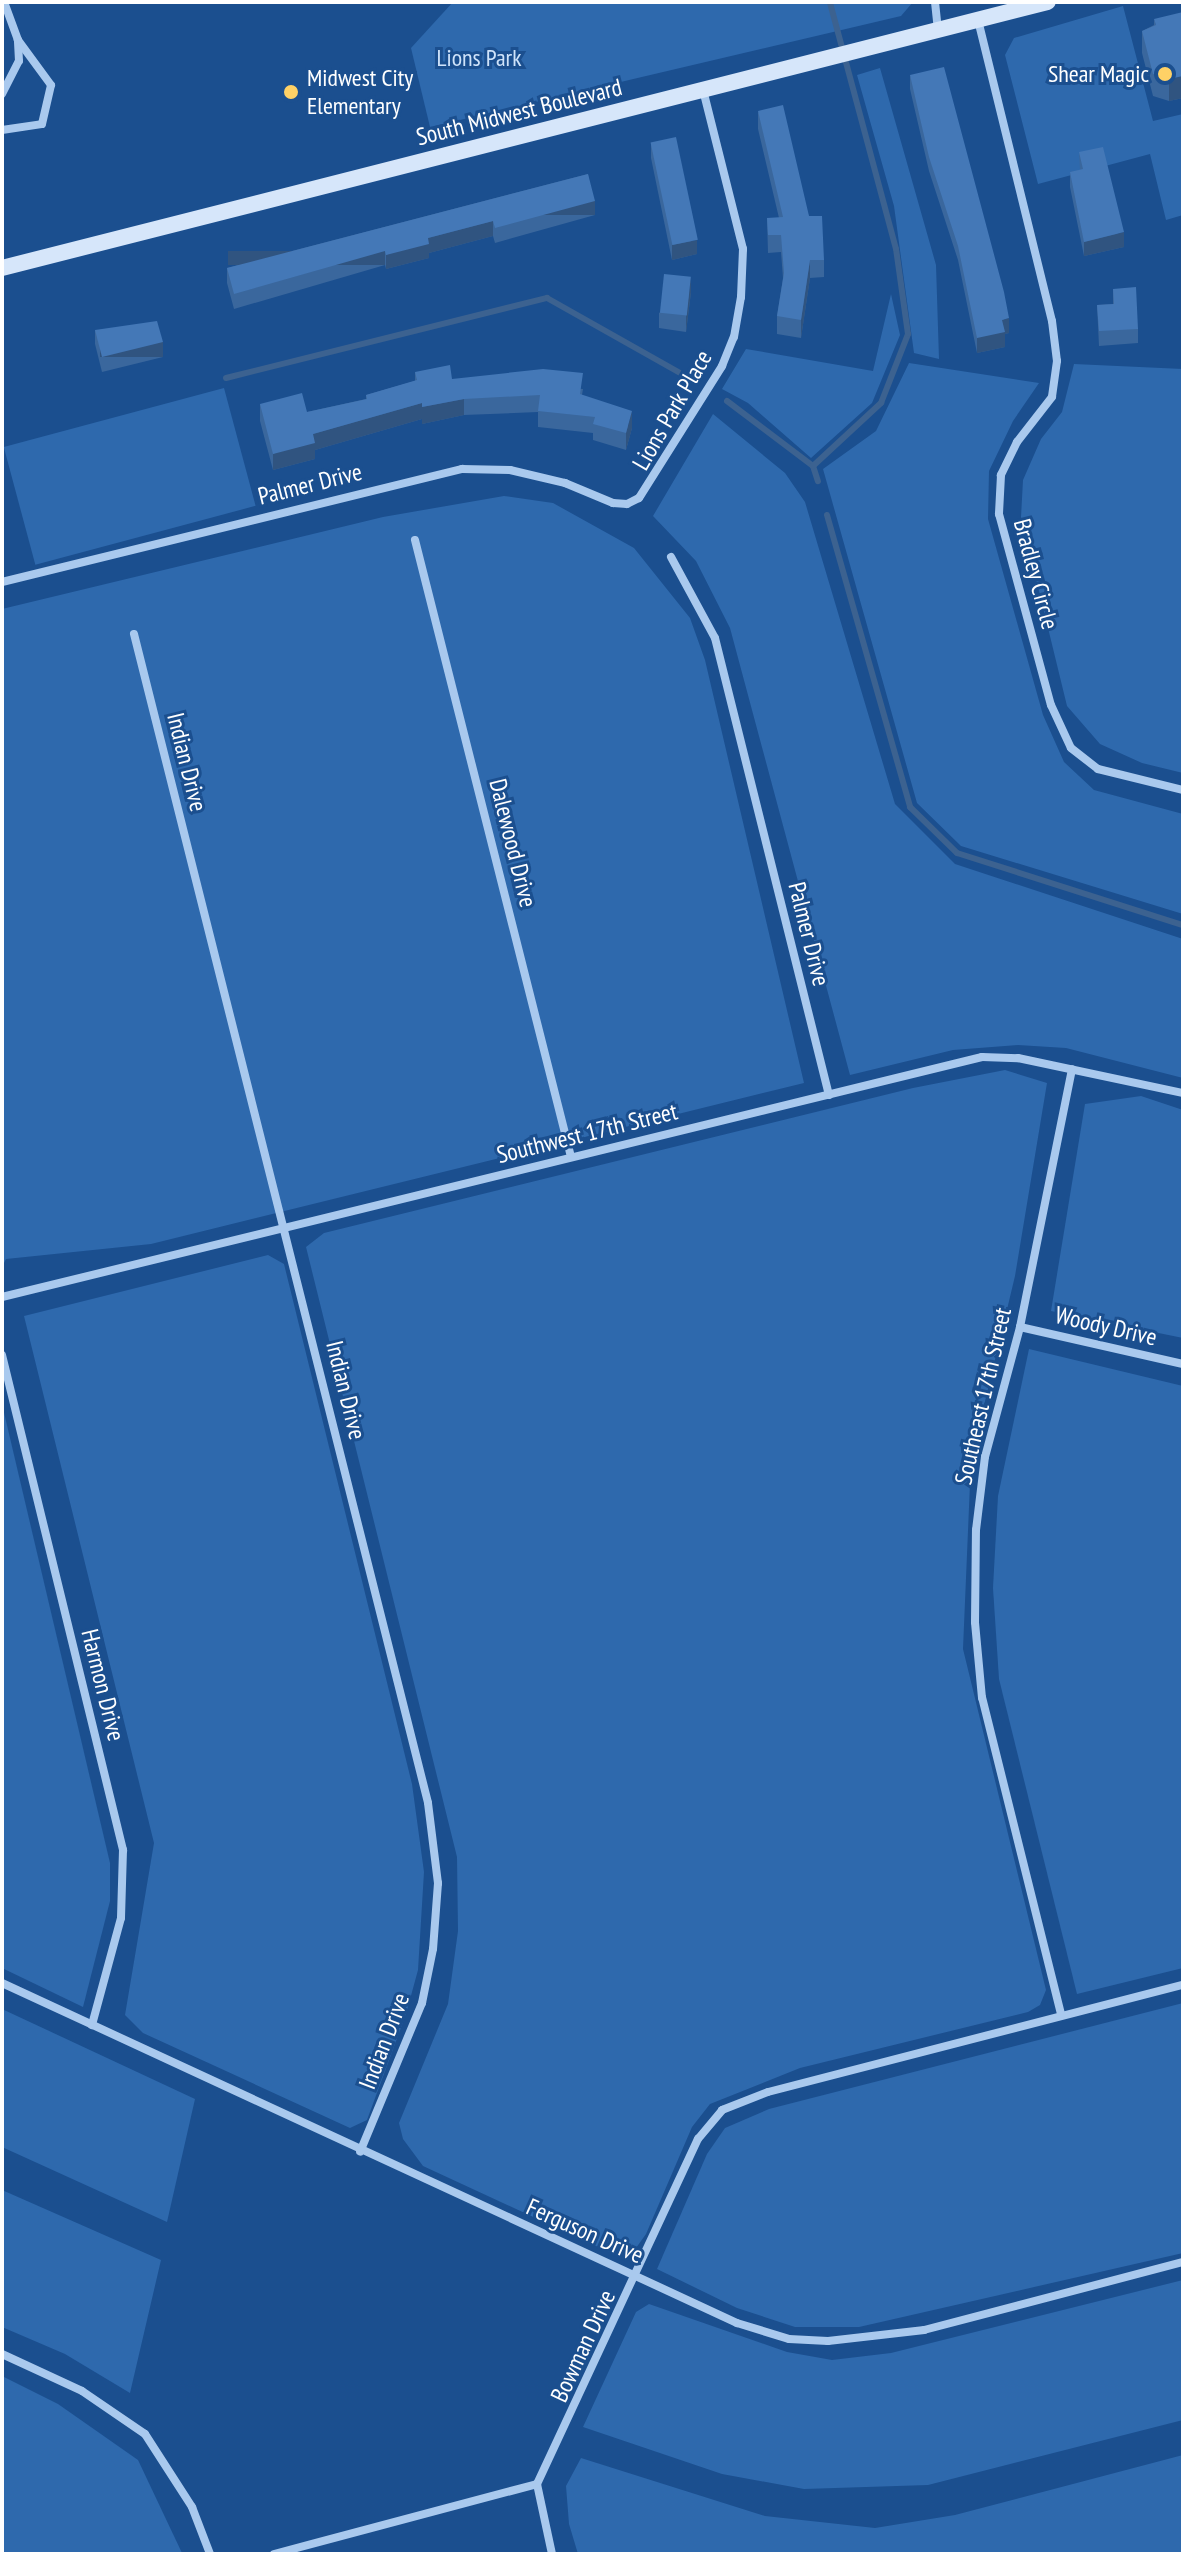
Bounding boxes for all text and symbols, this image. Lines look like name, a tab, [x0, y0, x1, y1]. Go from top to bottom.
park label: Lions Park	[437, 44, 521, 72]
place label: Shear Magic	[1048, 60, 1149, 88]
place label: Midwest City Elementary	[307, 64, 413, 120]
marker: Shear Magic	[1156, 65, 1174, 83]
street label: South Midwest Boulevard	[413, 73, 625, 151]
marker: Midwest City Elementary	[282, 83, 300, 101]
street label: Lions Park Place	[626, 345, 718, 475]
street label: Palmer Drive	[255, 457, 365, 511]
street label: Bradley Circle	[1007, 515, 1065, 633]
street label: Indian Drive	[161, 710, 213, 814]
street label: Dalewood Drive	[483, 776, 543, 910]
street label: Palmer Drive	[782, 879, 836, 989]
street label: Southwest 17th Street	[494, 1097, 680, 1169]
street label: Woody Drive	[1052, 1300, 1160, 1352]
street label: Southeast 17th Street	[949, 1305, 1017, 1487]
street label: Indian Drive	[320, 1338, 372, 1442]
street label: Harmon Drive	[75, 1626, 131, 1744]
street label: Indian Drive	[353, 1989, 415, 2093]
street label: Ferguson Drive	[522, 2192, 648, 2270]
street label: Bowman Drive	[545, 2286, 621, 2406]

